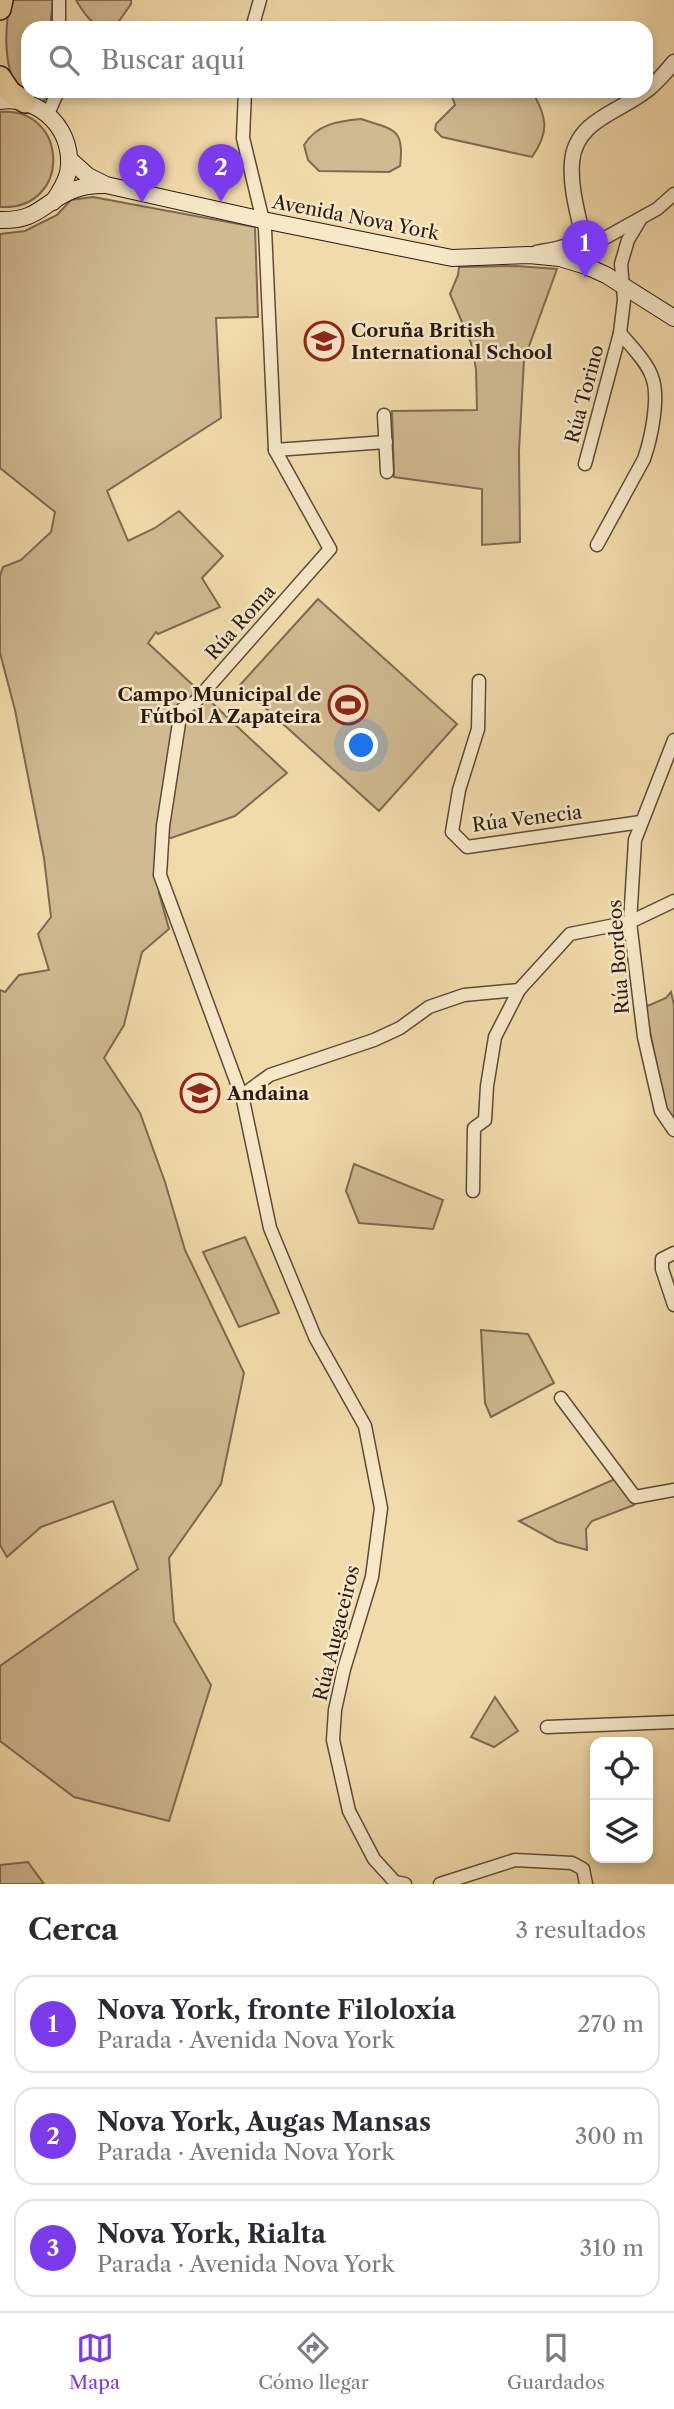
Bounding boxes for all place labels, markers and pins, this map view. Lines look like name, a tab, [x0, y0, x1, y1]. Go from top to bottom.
pin: 2	[198, 144, 244, 202]
pin: 3	[119, 145, 165, 203]
pin: 1	[562, 220, 608, 278]
place label: Coruña British International School	[351, 319, 553, 364]
school or university icon: Coruña British International School	[303, 320, 345, 362]
place label: Campo Municipal de Fútbol A Zapateira	[118, 683, 322, 728]
sports icon: Campo Municipal de Fútbol A Zapateira	[327, 684, 369, 726]
school or university icon: Andaina	[179, 1072, 221, 1114]
place label: Andaina	[226, 1082, 310, 1105]

